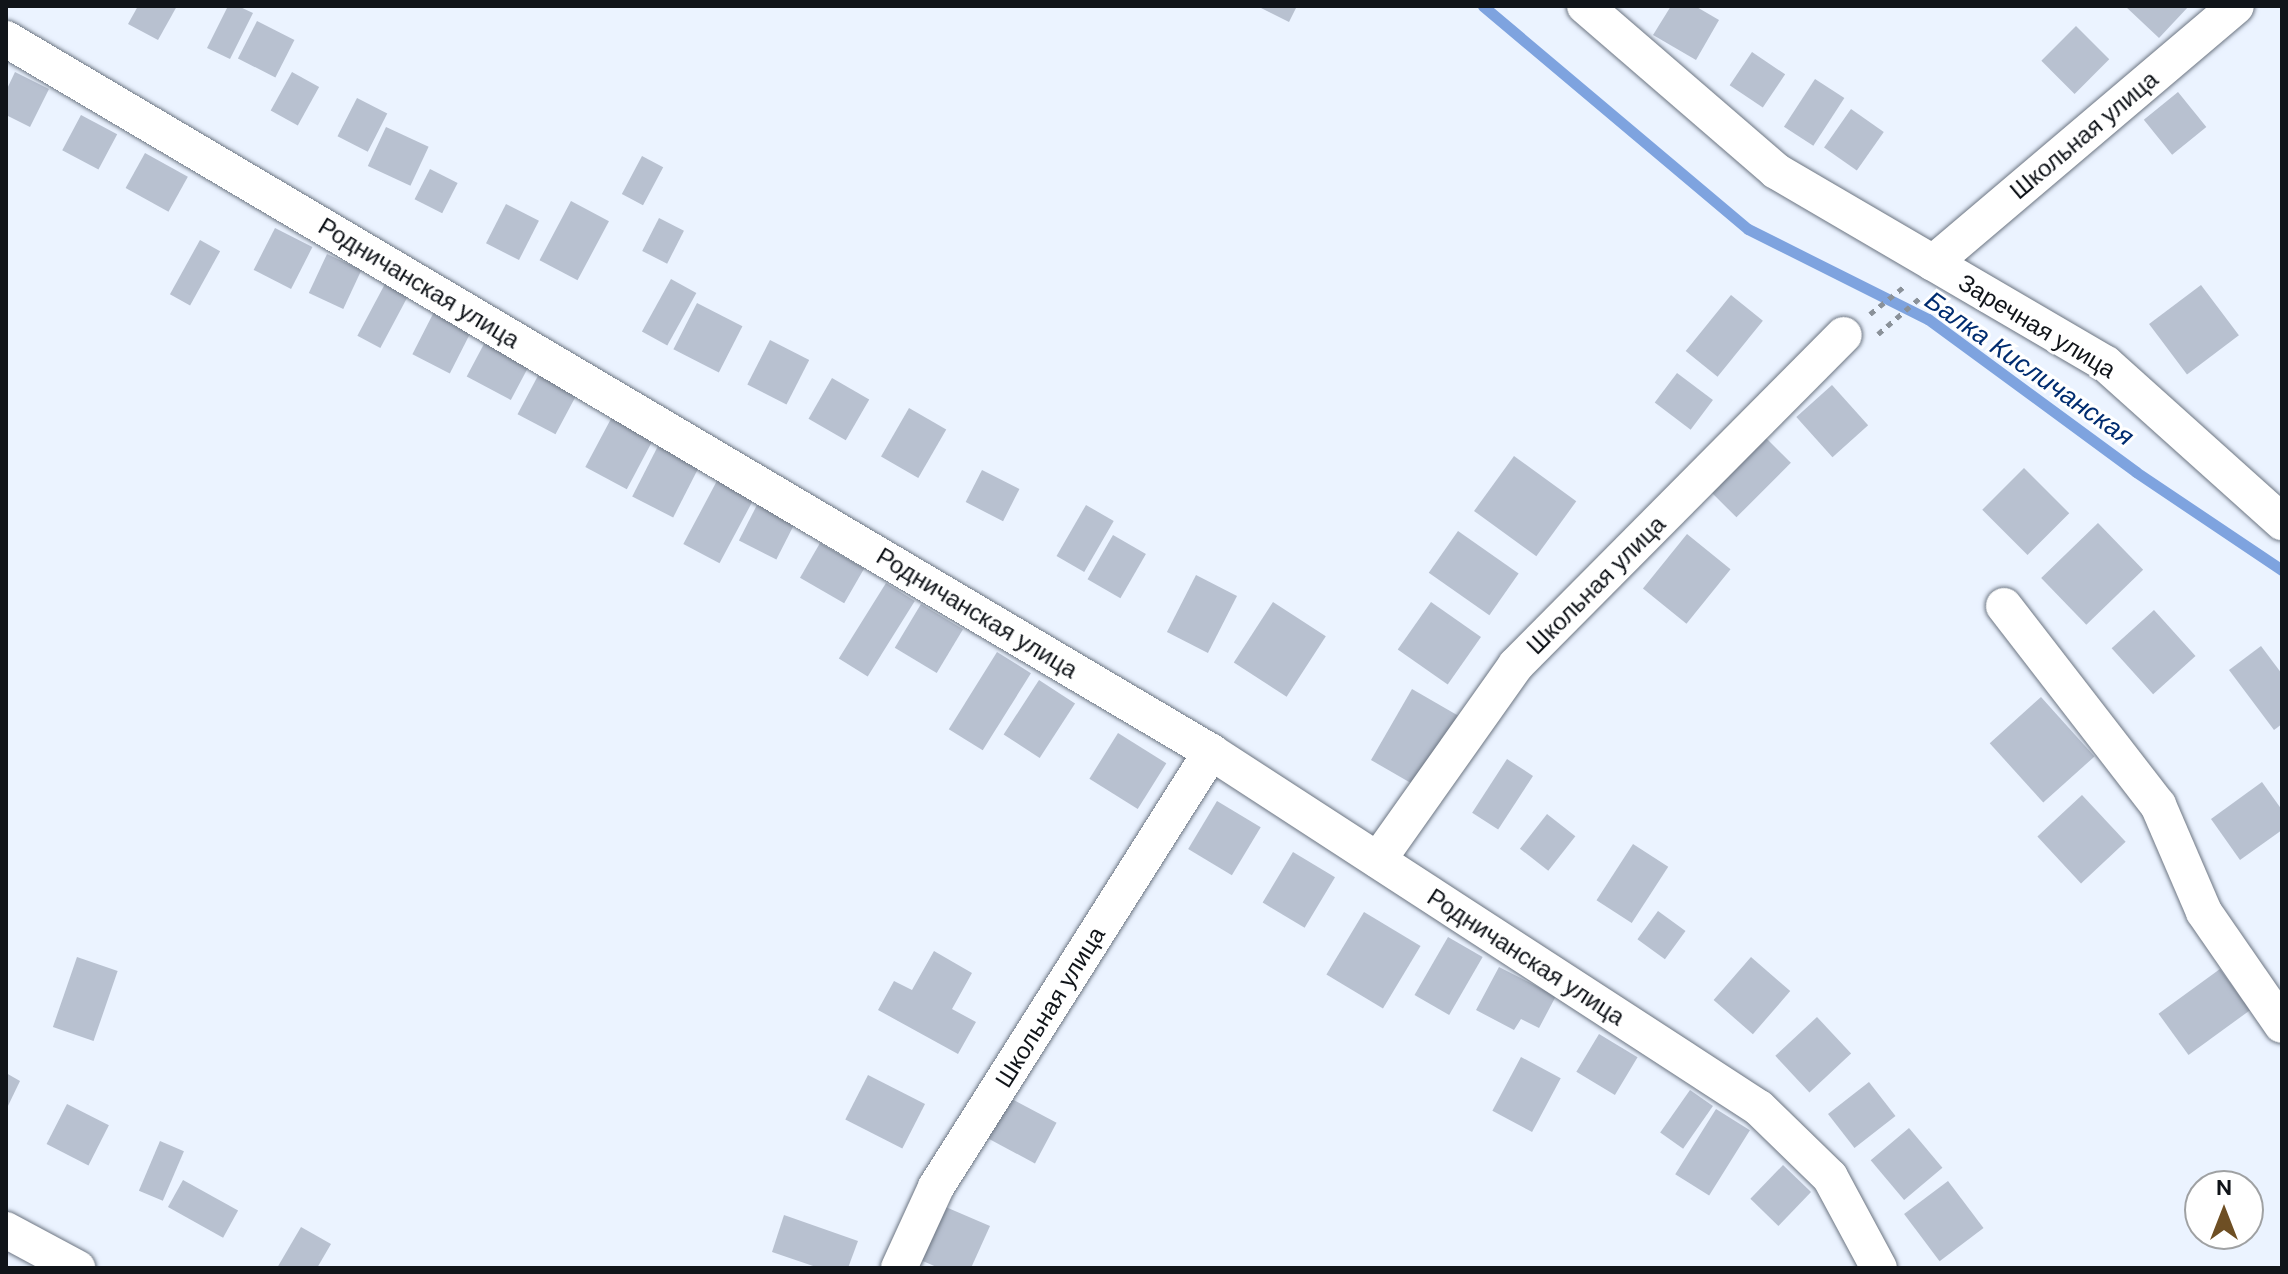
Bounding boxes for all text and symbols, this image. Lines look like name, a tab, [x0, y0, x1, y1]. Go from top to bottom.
street label: Школьная улица	[2004, 65, 2164, 205]
street label: Родничанская улица	[313, 212, 525, 354]
street label: Заречная улица	[1953, 268, 2121, 384]
water label: Балка Кисличанская	[1919, 285, 2139, 453]
street label: Школьная улица	[1521, 510, 1671, 660]
street label: Родничанская улица	[871, 542, 1083, 684]
street label: Родничанская улица	[1422, 882, 1630, 1032]
street label: Школьная улица	[989, 921, 1111, 1093]
north arrow	[2184, 1170, 2264, 1250]
text: N	[2216, 1173, 2232, 1202]

